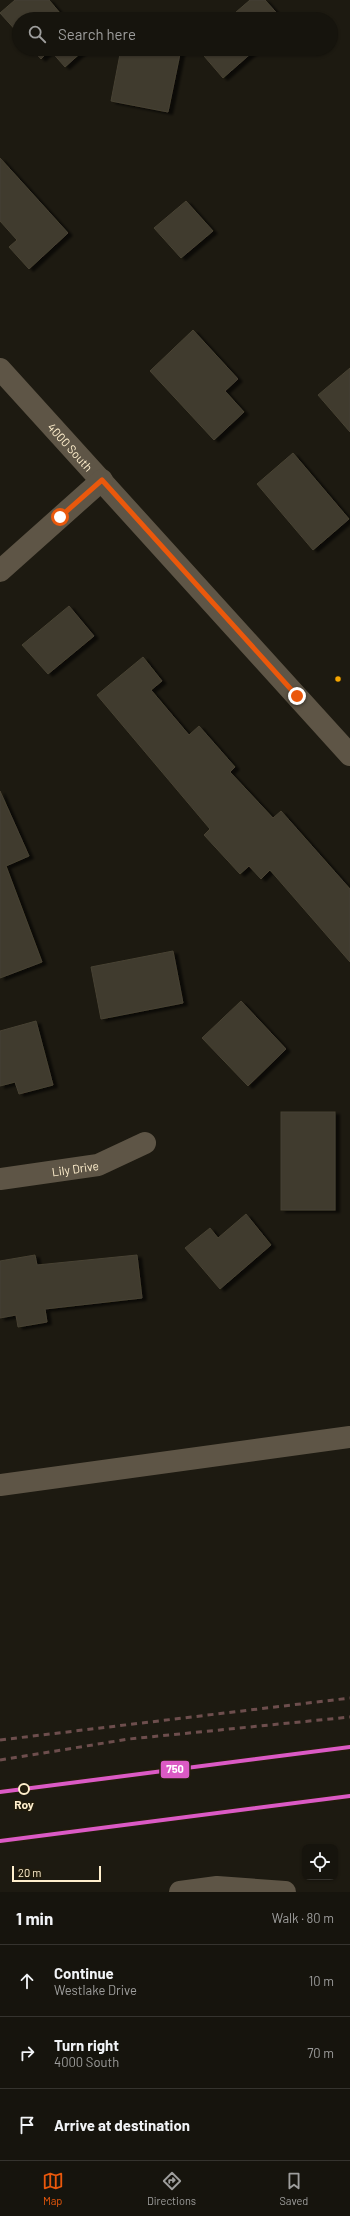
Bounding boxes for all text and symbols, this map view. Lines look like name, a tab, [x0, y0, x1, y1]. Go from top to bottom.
search box	[12, 12, 338, 56]
icon: search	[26, 23, 48, 45]
text: Search here	[58, 25, 136, 43]
street label: 4000 South	[45, 420, 96, 474]
route start	[51, 508, 69, 526]
unlabelled marker	[333, 674, 343, 684]
route end	[288, 687, 306, 705]
street label: Lily Drive	[51, 1158, 100, 1179]
line badge: 750	[160, 1760, 190, 1779]
text: 750	[166, 1762, 184, 1775]
marker: Roy	[18, 1783, 30, 1795]
place label: Roy	[14, 1797, 34, 1811]
map controls	[302, 1844, 338, 1880]
button: locate	[302, 1844, 338, 1880]
scale bar	[12, 1864, 101, 1883]
text: 20 m	[18, 1866, 41, 1879]
text: 1 min	[16, 1908, 53, 1928]
text: Walk · 80 m	[272, 1910, 334, 1926]
text: Continue	[54, 1964, 114, 1982]
icon: ahead	[16, 1970, 38, 1992]
text: 10 m	[309, 1973, 334, 1989]
text: Westlake Drive	[54, 1982, 137, 1998]
text: Turn right	[54, 2036, 119, 2054]
icon: right	[16, 2042, 38, 2064]
text: 70 m	[307, 2045, 334, 2061]
text: 4000 South	[54, 2054, 119, 2070]
icon: arrive	[16, 2114, 38, 2136]
text: Arrive at destination	[54, 2116, 190, 2134]
tab: Map	[42, 2170, 64, 2207]
tab: Directions	[147, 2170, 196, 2207]
tab: Saved	[279, 2170, 308, 2207]

